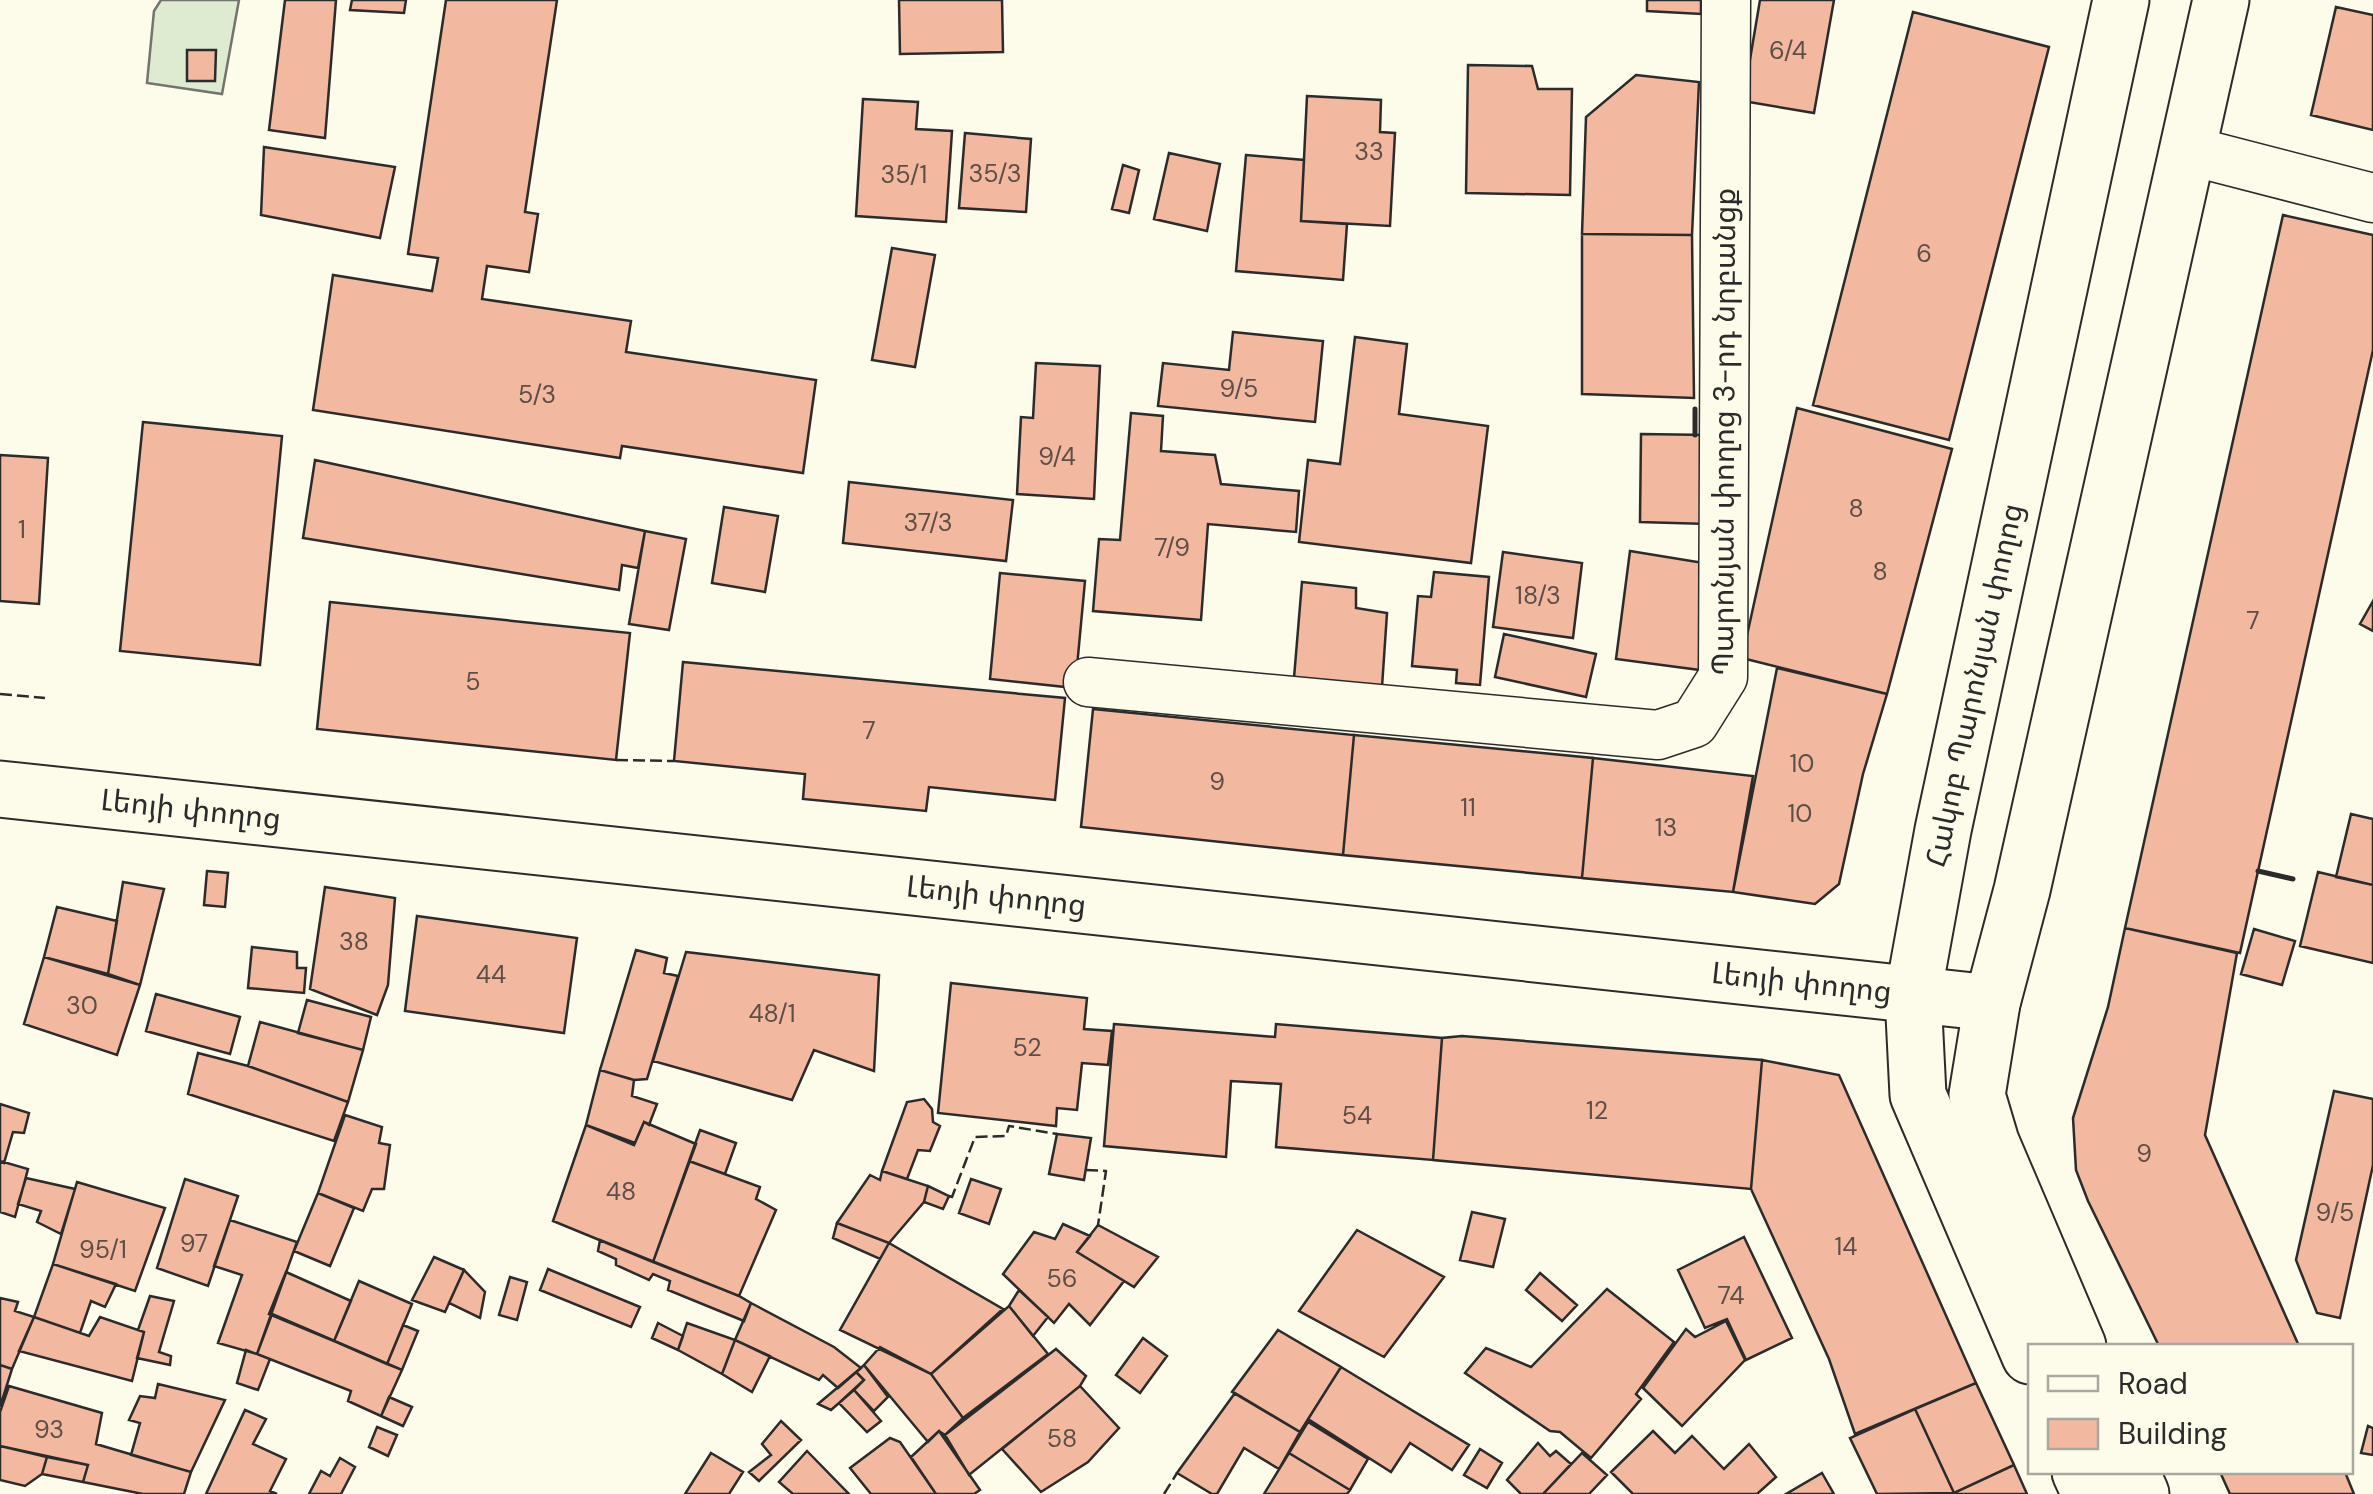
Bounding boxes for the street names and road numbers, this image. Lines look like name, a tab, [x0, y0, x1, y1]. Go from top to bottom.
street label: Պարոնյան փողոց 3-րդ նրբանցք	[1703, 188, 1744, 676]
street label: Հակոբ Պարոնյան փողոց	[1917, 500, 2032, 870]
street label: Լեոյի փողոց	[99, 780, 283, 838]
street label: Լեոյի փողոց	[904, 866, 1088, 925]
street label: Լեոյի փողոց	[1710, 953, 1894, 1011]

